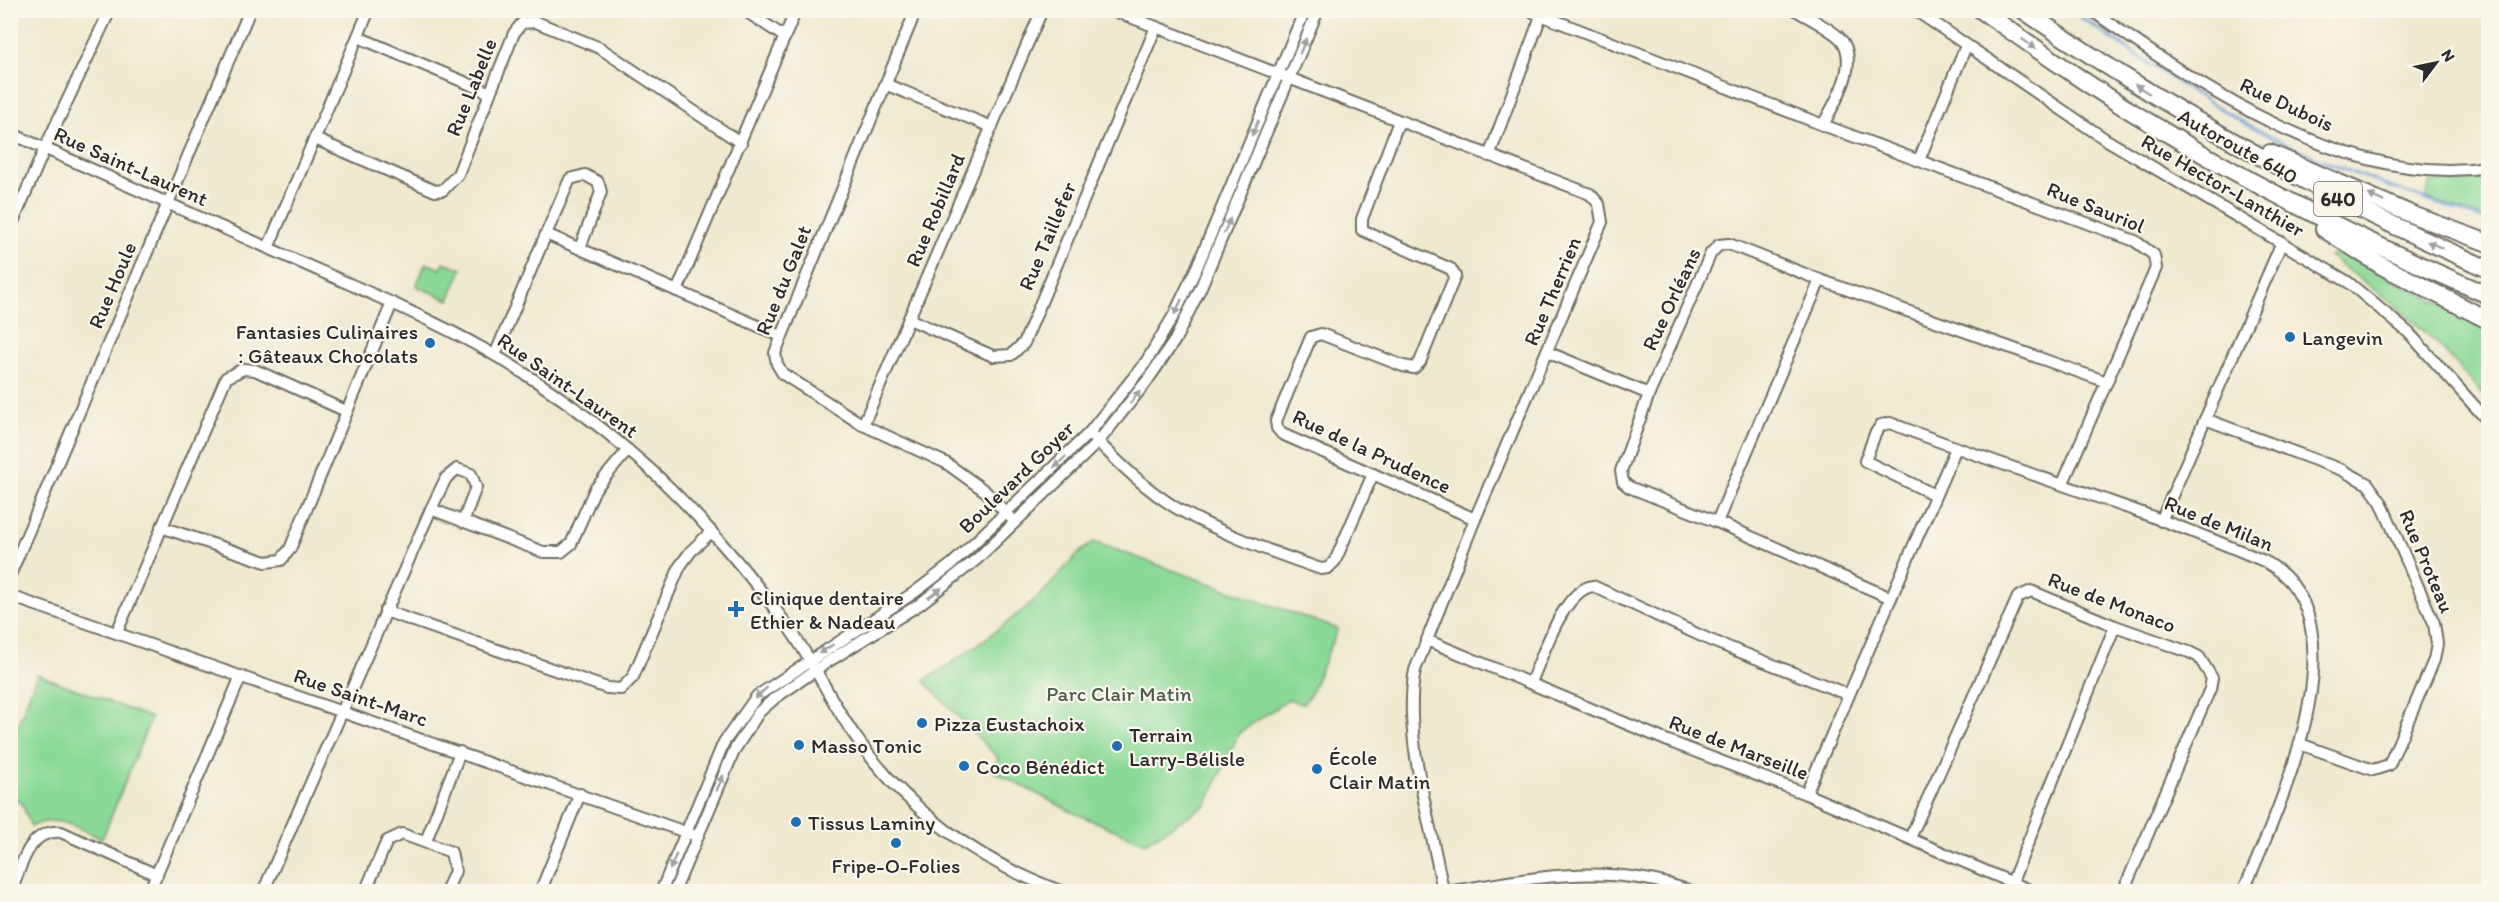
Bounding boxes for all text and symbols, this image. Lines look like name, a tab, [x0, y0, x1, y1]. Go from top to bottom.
north arrow	[2406, 33, 2466, 93]
street label: Rue Labelle	[440, 34, 502, 140]
one-way arrow	[1299, 37, 1308, 55]
one-way arrow	[2020, 38, 2036, 50]
text: N	[2437, 46, 2459, 65]
street label: Rue Dubois	[2236, 71, 2338, 137]
one-way arrow	[2134, 83, 2150, 94]
street label: Autoroute 640	[2174, 103, 2302, 189]
one-way arrow	[1250, 120, 1260, 138]
street label: Rue Saint-Laurent	[50, 121, 212, 211]
street label: Rue Hector-Lanthier	[2137, 128, 2310, 242]
street label: Rue Robillard	[900, 150, 970, 270]
street label: Rue Sauriol	[2043, 176, 2149, 238]
street label: Rue Taillefer	[1013, 177, 1081, 294]
road number: 640	[2314, 182, 2362, 216]
one-way arrow	[2366, 193, 2384, 203]
one-way arrow	[1223, 217, 1232, 235]
street label: Rue du Galet	[750, 221, 816, 339]
street label: Rue Therrien	[1518, 233, 1586, 349]
street label: Rue Houle	[83, 238, 141, 332]
one-way arrow	[2426, 240, 2444, 249]
street label: Rue Orléans	[1636, 244, 1706, 354]
one-way arrow	[1173, 299, 1182, 316]
place label: Fantasies Culinaires : Gâteaux Chocolats	[236, 319, 418, 368]
place label: Langevin	[2302, 325, 2383, 350]
street label: Rue Saint-Laurent	[493, 327, 643, 443]
marker: Langevin	[2283, 330, 2297, 344]
marker: Fantasies Culinaires : Gâteaux Chocolats	[423, 336, 437, 350]
one-way arrow	[1129, 389, 1142, 405]
street label: Rue de la Prudence	[1289, 403, 1455, 499]
street label: Boulevard Goyer	[953, 415, 1079, 538]
one-way arrow	[1054, 454, 1068, 468]
street label: Rue de Milan	[2161, 490, 2277, 556]
street label: Rue Proteau	[2394, 506, 2460, 617]
street label: Rue de Monaco	[2045, 566, 2179, 638]
place label: Clinique dentaire Ethier & Nadeau	[750, 585, 904, 634]
one-way arrow	[926, 587, 942, 599]
marker: Clinique dentaire Ethier & Nadeau	[727, 600, 745, 618]
one-way arrow	[818, 643, 834, 654]
street label: Rue Saint-Marc	[291, 662, 431, 732]
park label: Parc Clair Matin	[1046, 681, 1192, 706]
one-way arrow	[754, 686, 769, 699]
street label: Rue de Marseille	[1666, 709, 1812, 785]
place label: Pizza Eustachoix	[934, 711, 1085, 736]
marker: Pizza Eustachoix	[915, 716, 929, 730]
place label: Terrain Larry-Bélisle	[1129, 722, 1245, 771]
place label: Masso Tonic	[811, 733, 922, 758]
marker: Masso Tonic	[792, 738, 806, 752]
marker: Terrain Larry-Bélisle	[1110, 739, 1124, 753]
place label: École Clair Matin	[1329, 745, 1431, 794]
place label: Coco Bénédict	[976, 754, 1105, 779]
marker: Coco Bénédict	[957, 759, 971, 773]
marker: École Clair Matin	[1310, 762, 1324, 776]
one-way arrow	[715, 773, 725, 791]
place label: Tissus Laminy	[808, 810, 935, 835]
marker: Tissus Laminy	[789, 815, 803, 829]
marker: Fripe-O-Folies	[889, 836, 903, 850]
one-way arrow	[668, 853, 678, 871]
place label: Fripe-O-Folies	[832, 853, 960, 878]

